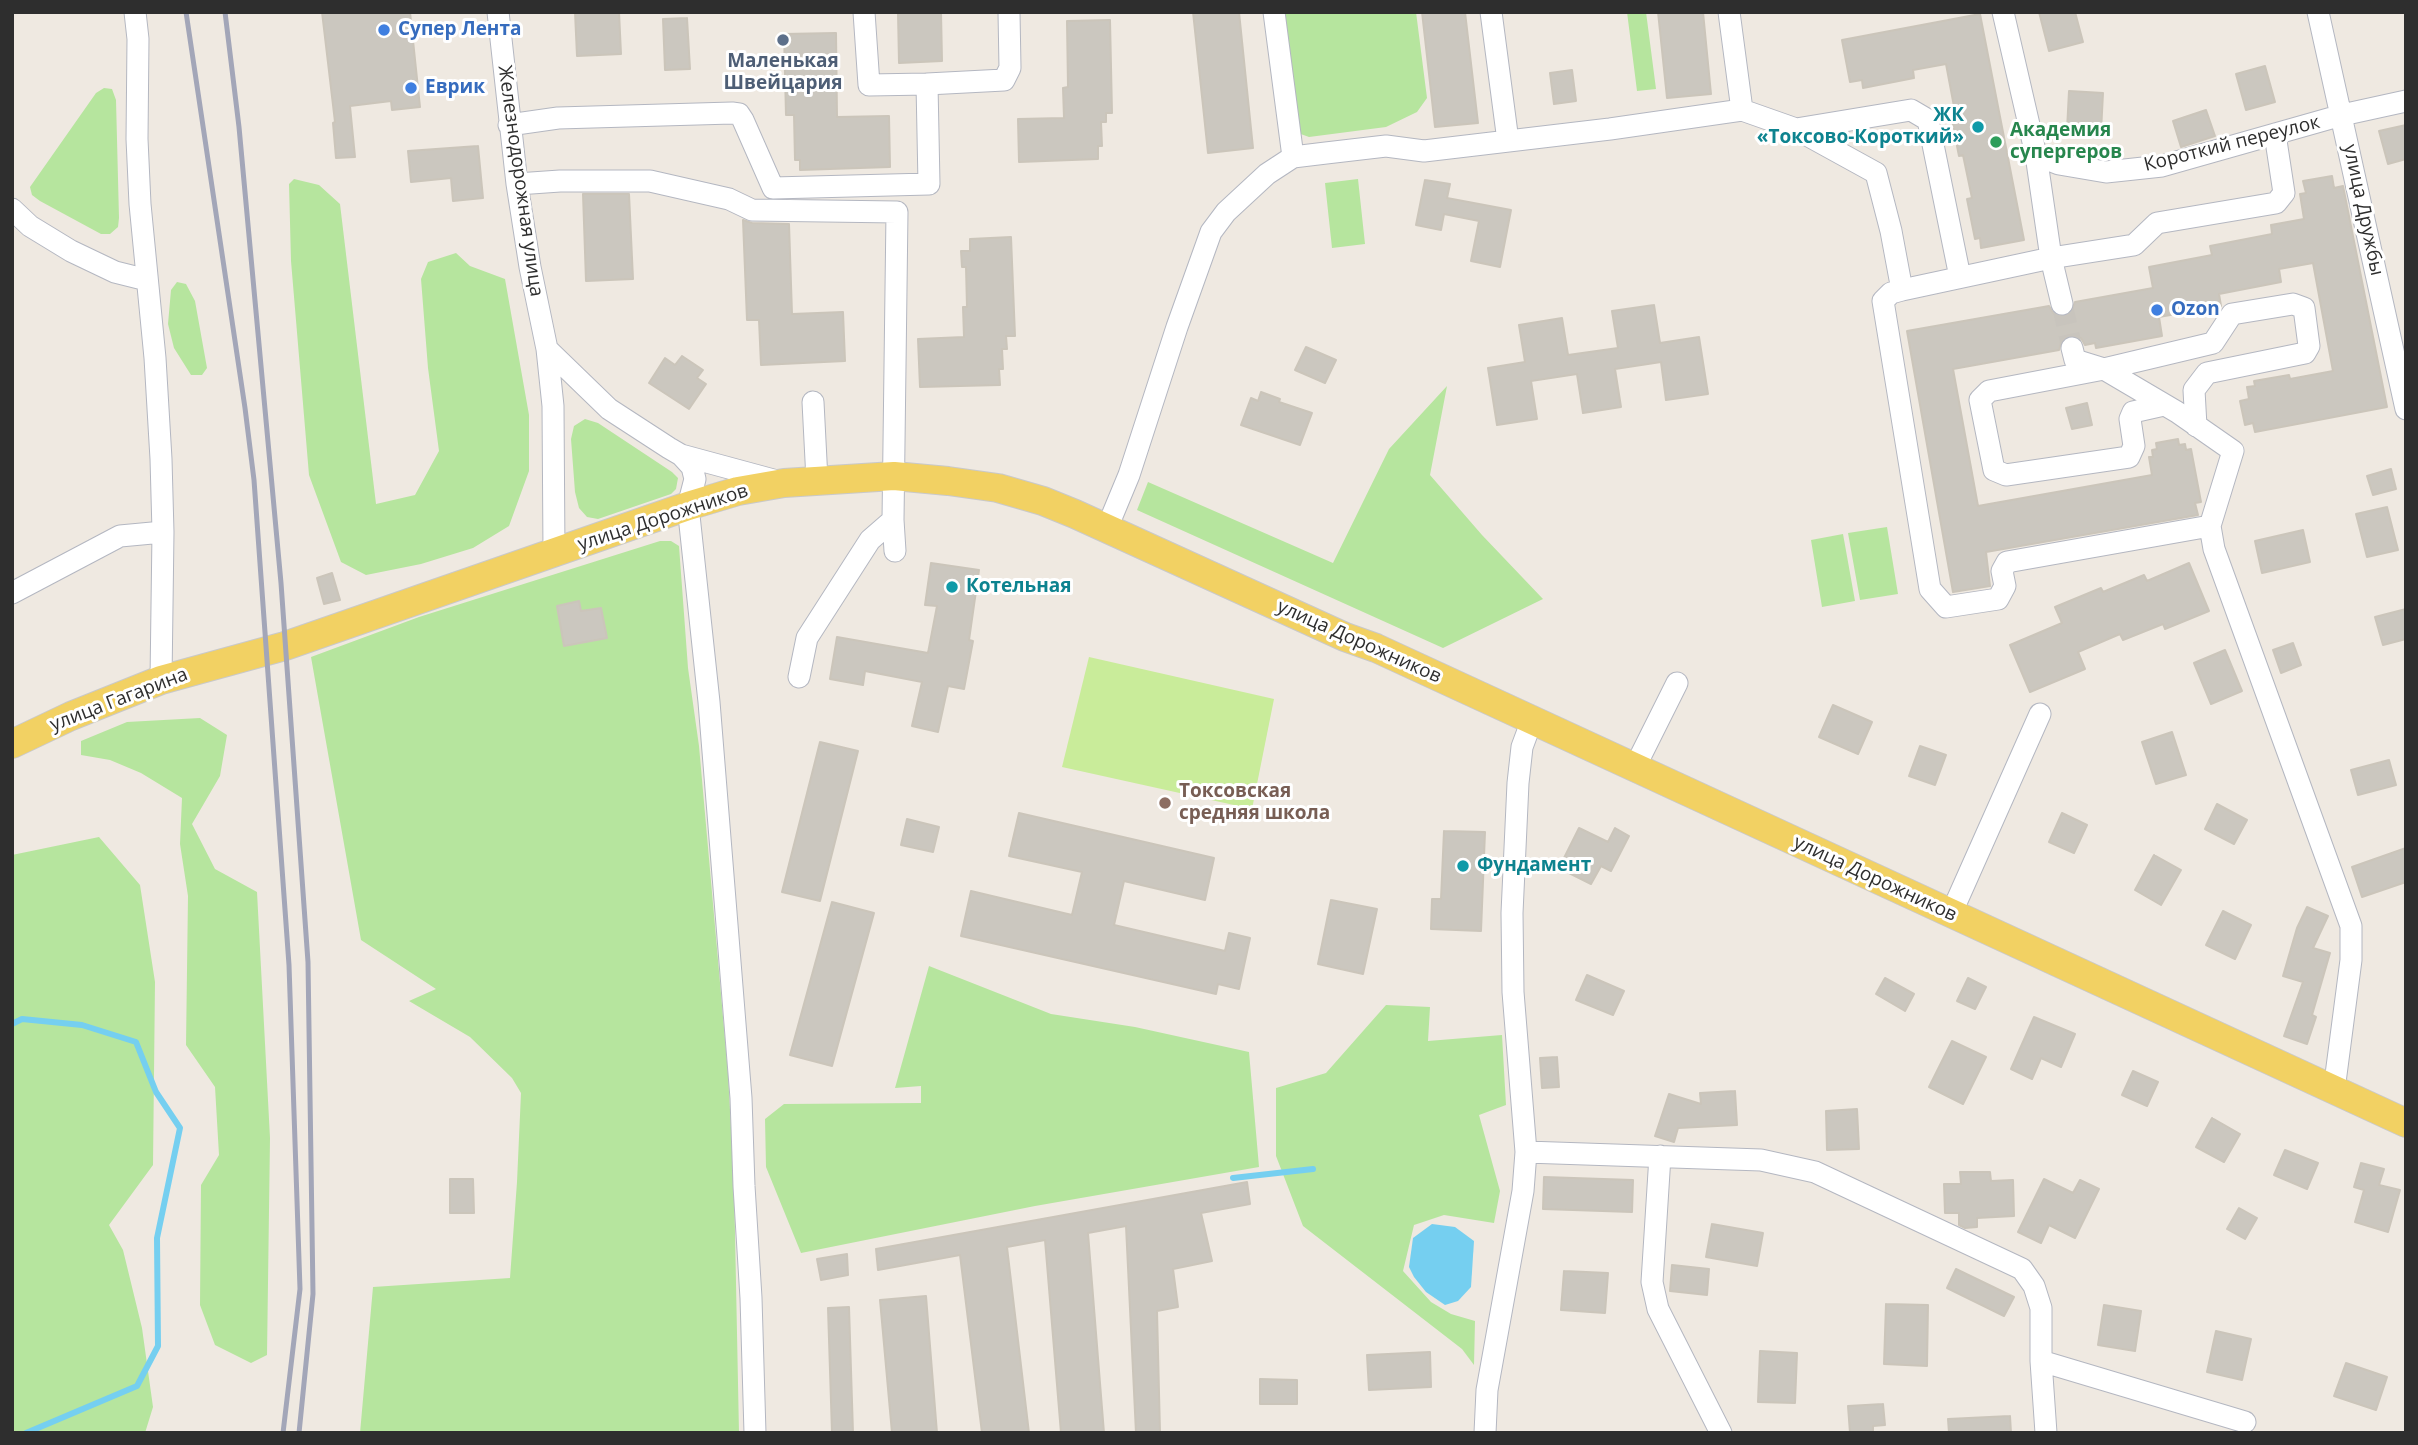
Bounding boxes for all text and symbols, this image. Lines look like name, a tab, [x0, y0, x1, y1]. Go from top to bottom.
place label: Супер Лента	[398, 19, 521, 41]
marker: Супер Лента	[376, 22, 392, 38]
marker: Маленькая Швейцария	[775, 32, 791, 48]
place label: Маленькая Швейцария	[724, 51, 842, 95]
street label: Железнодорожная улица	[492, 64, 548, 298]
place label: Еврик	[425, 77, 485, 99]
marker: Еврик	[403, 80, 419, 96]
place label: ЖК «Токсово-Короткий»	[1757, 105, 1964, 149]
street label: Короткий переулок	[2142, 111, 2322, 177]
marker: ЖК «Токсово-Короткий»	[1970, 119, 1986, 135]
place label: Академия супергеров	[2010, 120, 2122, 164]
marker: Академия супергеров	[1988, 134, 2004, 150]
street label: улица Дружбы	[2338, 142, 2388, 278]
place label: Ozon	[2171, 299, 2220, 321]
marker: Ozon	[2149, 302, 2165, 318]
street label: улица Дорожников	[575, 480, 751, 556]
place label: Котельная	[966, 576, 1072, 598]
marker: Котельная	[944, 579, 960, 595]
street label: улица Дорожников	[1273, 595, 1445, 689]
street label: улица Гагарина	[47, 663, 191, 737]
place label: Токсовская средняя школа	[1179, 781, 1330, 825]
marker: Токсовская средняя школа	[1157, 795, 1173, 811]
street label: улица Дорожников	[1790, 831, 1960, 927]
place label: Фундамент	[1477, 855, 1591, 877]
marker: Фундамент	[1455, 858, 1471, 874]

